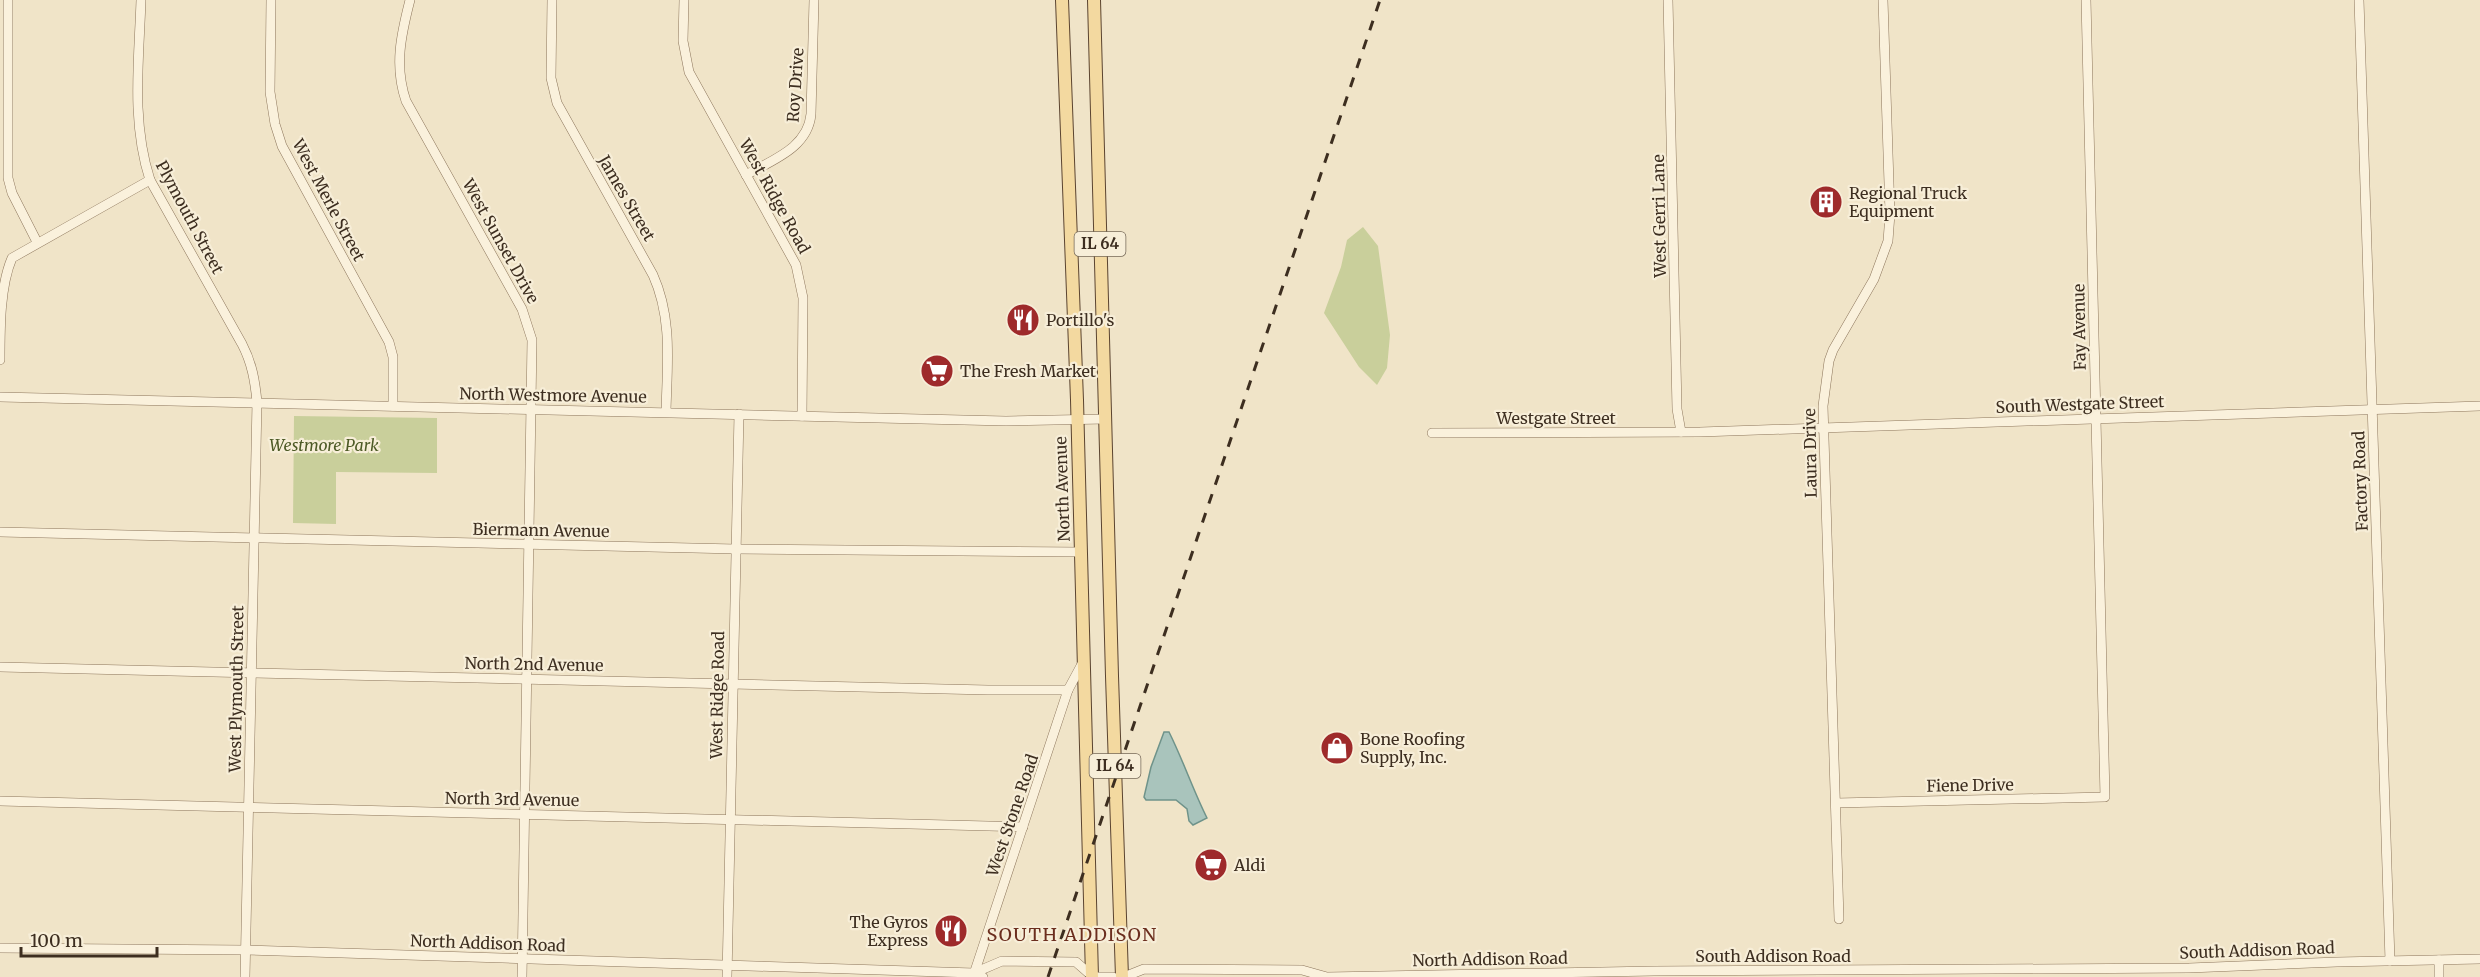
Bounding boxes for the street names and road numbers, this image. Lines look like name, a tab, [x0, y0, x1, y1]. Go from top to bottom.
street label: Roy Drive	[782, 47, 808, 123]
street label: West Ridge Road	[735, 134, 815, 257]
street label: West Merle Street	[288, 135, 370, 265]
street label: James Street	[594, 151, 660, 245]
street label: West Gerri Lane	[1648, 154, 1670, 279]
street label: Plymouth Street	[152, 157, 229, 278]
street label: West Sunset Drive	[458, 174, 544, 307]
road number: IL 64	[1074, 232, 1126, 256]
street label: Fay Avenue	[2068, 284, 2090, 370]
street label: North Westmore Avenue	[459, 383, 647, 407]
street label: South Westgate Street	[1995, 391, 2165, 417]
street label: Westgate Street	[1495, 408, 1617, 428]
street label: Laura Drive	[1799, 408, 1821, 498]
street label: Factory Road	[2348, 430, 2372, 532]
street label: North Avenue	[1050, 436, 1074, 542]
street label: Biermann Avenue	[472, 519, 610, 541]
street label: West Plymouth Street	[225, 605, 247, 774]
street label: West Ridge Road	[706, 630, 728, 760]
street label: North 2nd Avenue	[464, 653, 604, 675]
street label: West Stone Road	[981, 751, 1042, 880]
road number: IL 64	[1090, 754, 1140, 778]
street label: Fiene Drive	[1926, 774, 2014, 796]
street label: North 3rd Avenue	[445, 788, 579, 810]
street label: North Addison Road	[410, 930, 566, 956]
street label: South Addison Road	[2179, 937, 2335, 963]
street label: South Addison Road	[1695, 946, 1851, 966]
street label: North Addison Road	[1412, 948, 1568, 970]

